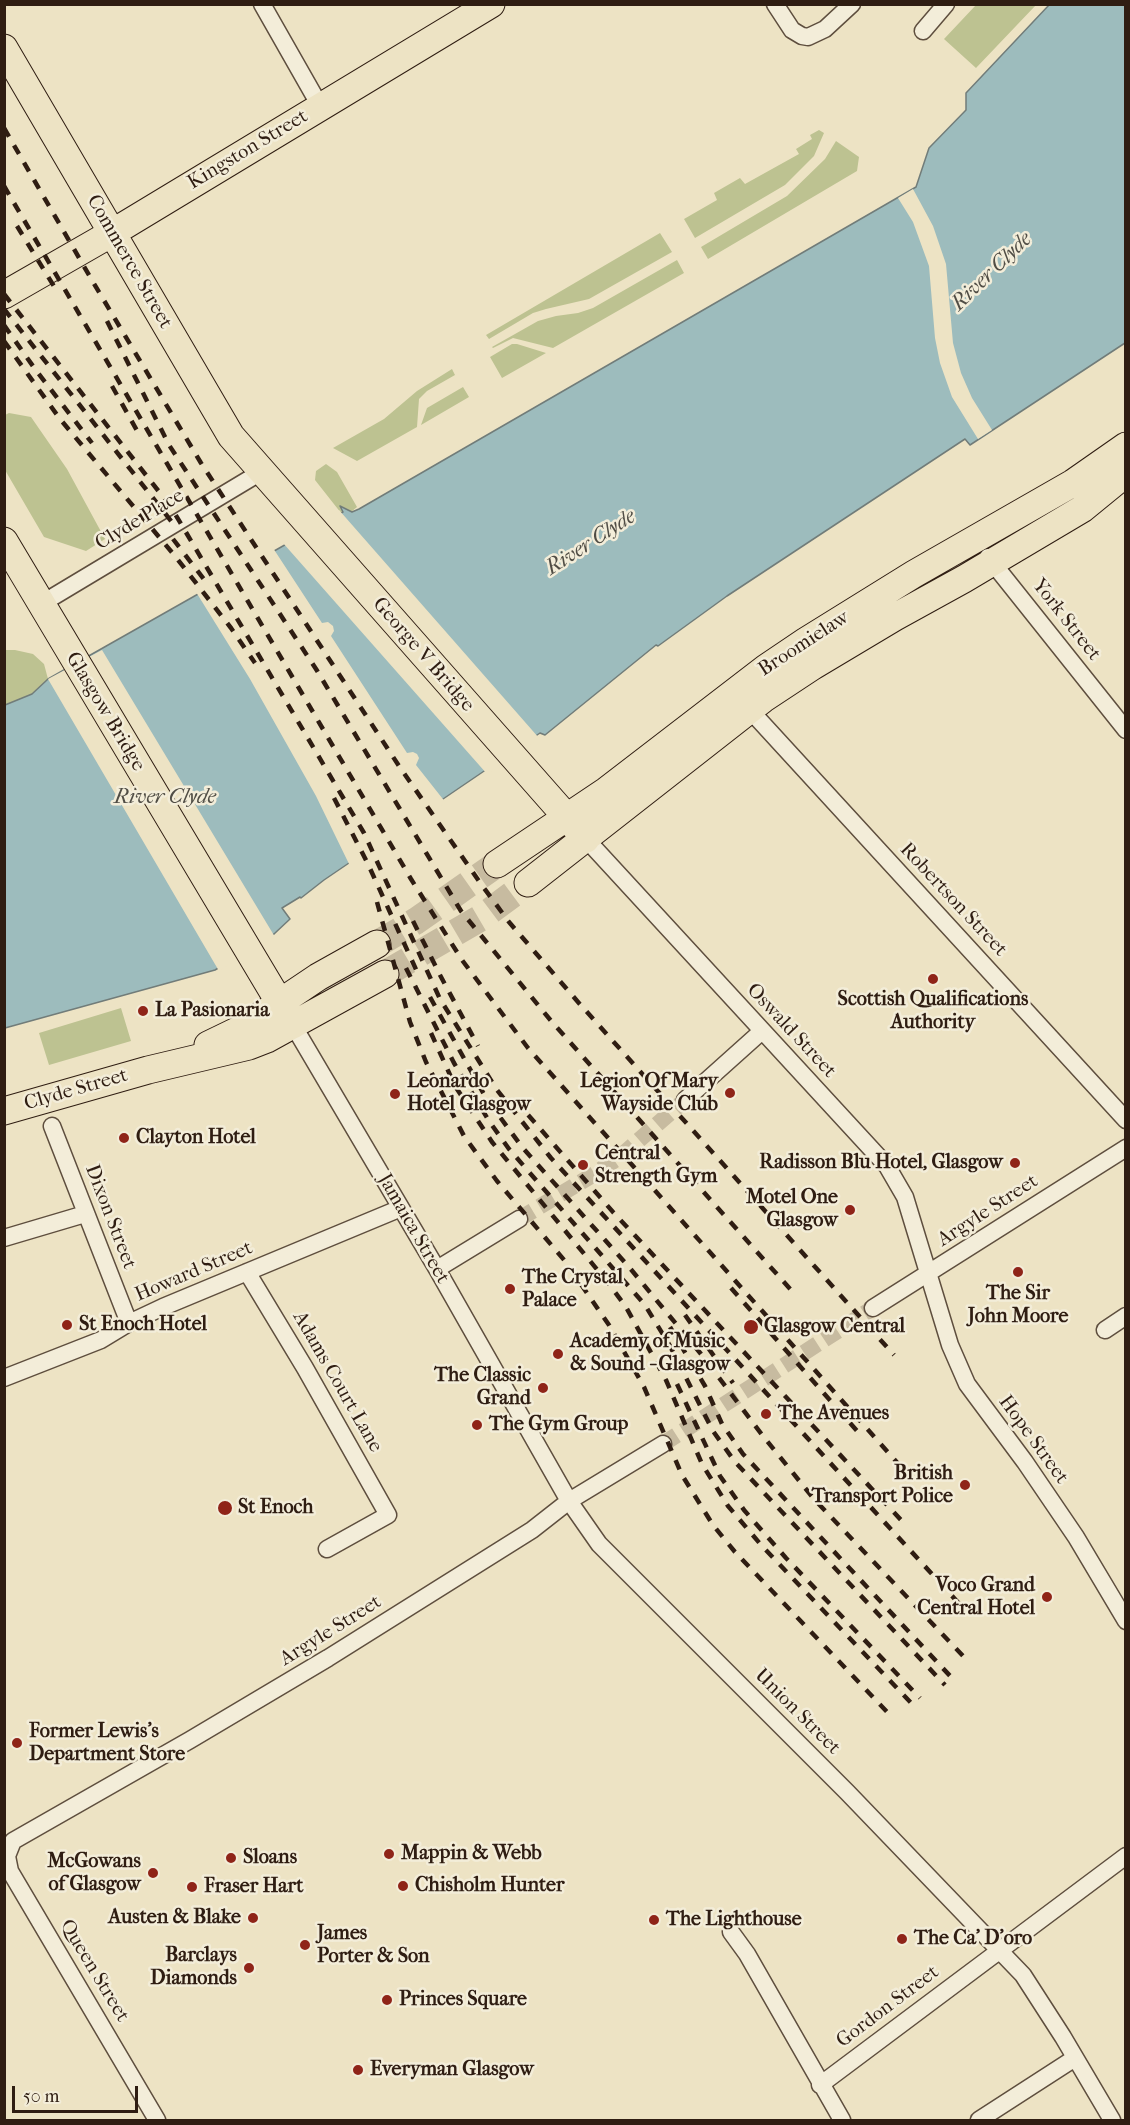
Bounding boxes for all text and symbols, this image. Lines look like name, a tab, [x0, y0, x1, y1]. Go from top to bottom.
street label: Kingston Street	[184, 105, 312, 195]
street label: Commerce Street	[81, 191, 177, 333]
water label: River Clyde	[947, 228, 1037, 316]
street label: Clyde Place	[91, 484, 189, 556]
water label: River Clyde	[541, 505, 641, 581]
street label: York Street	[1027, 574, 1105, 666]
street label: George V Bridge	[367, 593, 479, 717]
street label: Broomielaw	[754, 606, 854, 682]
street label: Glasgow Bridge	[60, 648, 150, 776]
water label: River Clyde	[114, 785, 216, 811]
street label: Robertson Street	[894, 838, 1012, 962]
marker: Scottish Qualifications Authority	[926, 972, 940, 986]
street label: Oswald Street	[741, 979, 841, 1083]
place label: Scottish Qualifications Authority	[838, 988, 1028, 1035]
place label: La Pasionaria	[155, 999, 269, 1023]
marker: La Pasionaria	[136, 1004, 150, 1018]
street label: Clyde Street	[22, 1064, 130, 1116]
place label: Leonardo Hotel Glasgow	[407, 1070, 531, 1117]
place label: Legion Of Mary Wayside Club	[580, 1070, 718, 1117]
marker: Legion Of Mary Wayside Club	[723, 1086, 737, 1100]
marker: Leonardo Hotel Glasgow	[388, 1087, 402, 1101]
place label: Clayton Hotel	[136, 1126, 256, 1150]
marker: Clayton Hotel	[117, 1131, 131, 1145]
place label: Central Strength Gym	[595, 1142, 717, 1189]
place label: Radisson Blu Hotel, Glasgow	[759, 1151, 1003, 1175]
marker: Radisson Blu Hotel, Glasgow	[1008, 1156, 1022, 1170]
marker: Central Strength Gym	[576, 1158, 590, 1172]
street label: Dixon Street	[79, 1161, 141, 1273]
street label: Jamaica Street	[372, 1170, 454, 1288]
street label: Argyle Street	[933, 1170, 1043, 1252]
place label: Motel One Glasgow	[746, 1186, 838, 1233]
marker: Motel One Glasgow	[843, 1203, 857, 1217]
street label: Howard Street	[132, 1236, 256, 1308]
marker: The Sir John Moore	[1011, 1265, 1025, 1279]
place label: The Crystal Palace	[522, 1266, 623, 1313]
marker: The Crystal Palace	[503, 1282, 517, 1296]
place label: The Sir John Moore	[968, 1282, 1068, 1329]
street label: Adams Court Lane	[287, 1307, 387, 1457]
place label: St Enoch Hotel	[79, 1313, 207, 1337]
place label: Glasgow Central	[764, 1315, 905, 1339]
marker: St Enoch Hotel	[60, 1318, 74, 1332]
marker: Glasgow Central	[742, 1318, 760, 1336]
place label: Academy of Music & Sound - Glasgow	[570, 1330, 730, 1377]
marker: Academy of Music & Sound - Glasgow	[551, 1347, 565, 1361]
place label: The Classic Grand	[434, 1364, 531, 1411]
marker: The Classic Grand	[536, 1381, 550, 1395]
street label: Hope Street	[993, 1391, 1073, 1489]
place label: The Avenues	[778, 1402, 889, 1426]
marker: The Avenues	[759, 1407, 773, 1421]
place label: The Gym Group	[489, 1413, 628, 1437]
marker: The Gym Group	[470, 1418, 484, 1432]
place label: British Transport Police	[812, 1462, 953, 1509]
marker: British Transport Police	[958, 1478, 972, 1492]
place label: St Enoch	[238, 1496, 314, 1520]
marker: St Enoch	[216, 1499, 234, 1517]
place label: Voco Grand Central Hotel	[917, 1574, 1035, 1621]
street label: Argyle Street	[276, 1590, 386, 1672]
marker: Voco Grand Central Hotel	[1040, 1590, 1054, 1604]
street label: Union Street	[749, 1664, 845, 1760]
place label: Former Lewis's Department Store	[29, 1720, 185, 1767]
marker: Former Lewis's Department Store	[10, 1736, 24, 1750]
place label: Mappin & Webb	[401, 1842, 542, 1866]
place label: Sloans	[243, 1846, 297, 1870]
marker: Mappin & Webb	[382, 1847, 396, 1861]
place label: McGowans of Glasgow	[47, 1850, 141, 1897]
marker: Sloans	[224, 1851, 238, 1865]
marker: McGowans of Glasgow	[146, 1866, 160, 1880]
place label: Chisholm Hunter	[415, 1874, 564, 1898]
place label: Fraser Hart	[204, 1875, 303, 1899]
marker: Chisholm Hunter	[396, 1879, 410, 1893]
marker: Fraser Hart	[185, 1880, 199, 1894]
place label: Austen & Blake	[108, 1906, 241, 1930]
place label: The Lighthouse	[666, 1908, 802, 1932]
marker: Austen & Blake	[246, 1911, 260, 1925]
marker: The Lighthouse	[647, 1913, 661, 1927]
street label: Queen Street	[54, 1915, 134, 2027]
place label: James Porter & Son	[317, 1922, 430, 1969]
place label: The Ca' D'oro	[914, 1927, 1032, 1951]
marker: The Ca' D'oro	[895, 1932, 909, 1946]
marker: James Porter & Son	[298, 1938, 312, 1952]
place label: Barclays Diamonds	[150, 1944, 237, 1991]
marker: Barclays Diamonds	[242, 1961, 256, 1975]
street label: Gordon Street	[832, 1961, 944, 2053]
place label: Princes Square	[399, 1988, 527, 2012]
marker: Princes Square	[380, 1993, 394, 2007]
place label: Everyman Glasgow	[370, 2058, 534, 2082]
marker: Everyman Glasgow	[351, 2063, 365, 2077]
scale bar	[15, 2074, 141, 2112]
text: 50 m	[23, 2086, 59, 2107]

